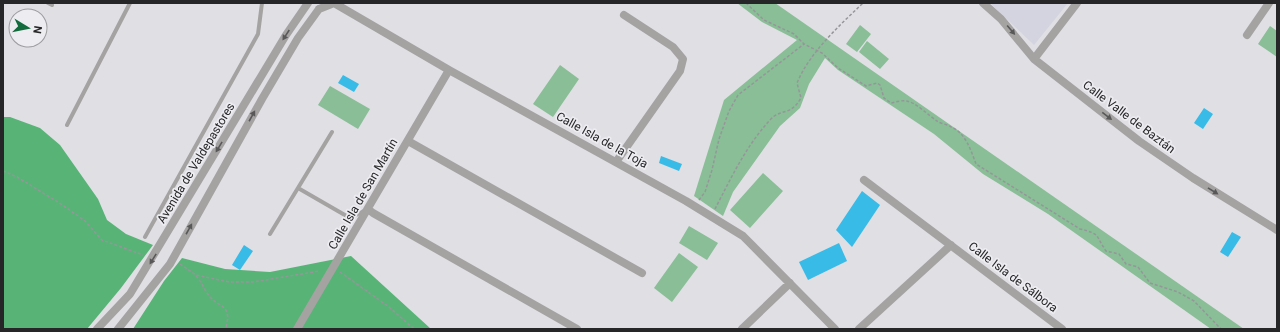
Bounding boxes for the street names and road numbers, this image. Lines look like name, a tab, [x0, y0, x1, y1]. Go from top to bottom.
street label: Calle Valle de Baztán	[1080, 78, 1178, 156]
street label: Avenida de Valdepastores	[154, 100, 238, 226]
street label: Calle Isla de la Toja	[554, 109, 650, 171]
street label: Calle Isla de San Martín	[326, 136, 400, 252]
street label: Calle Isla de Sálbora	[966, 239, 1060, 315]

